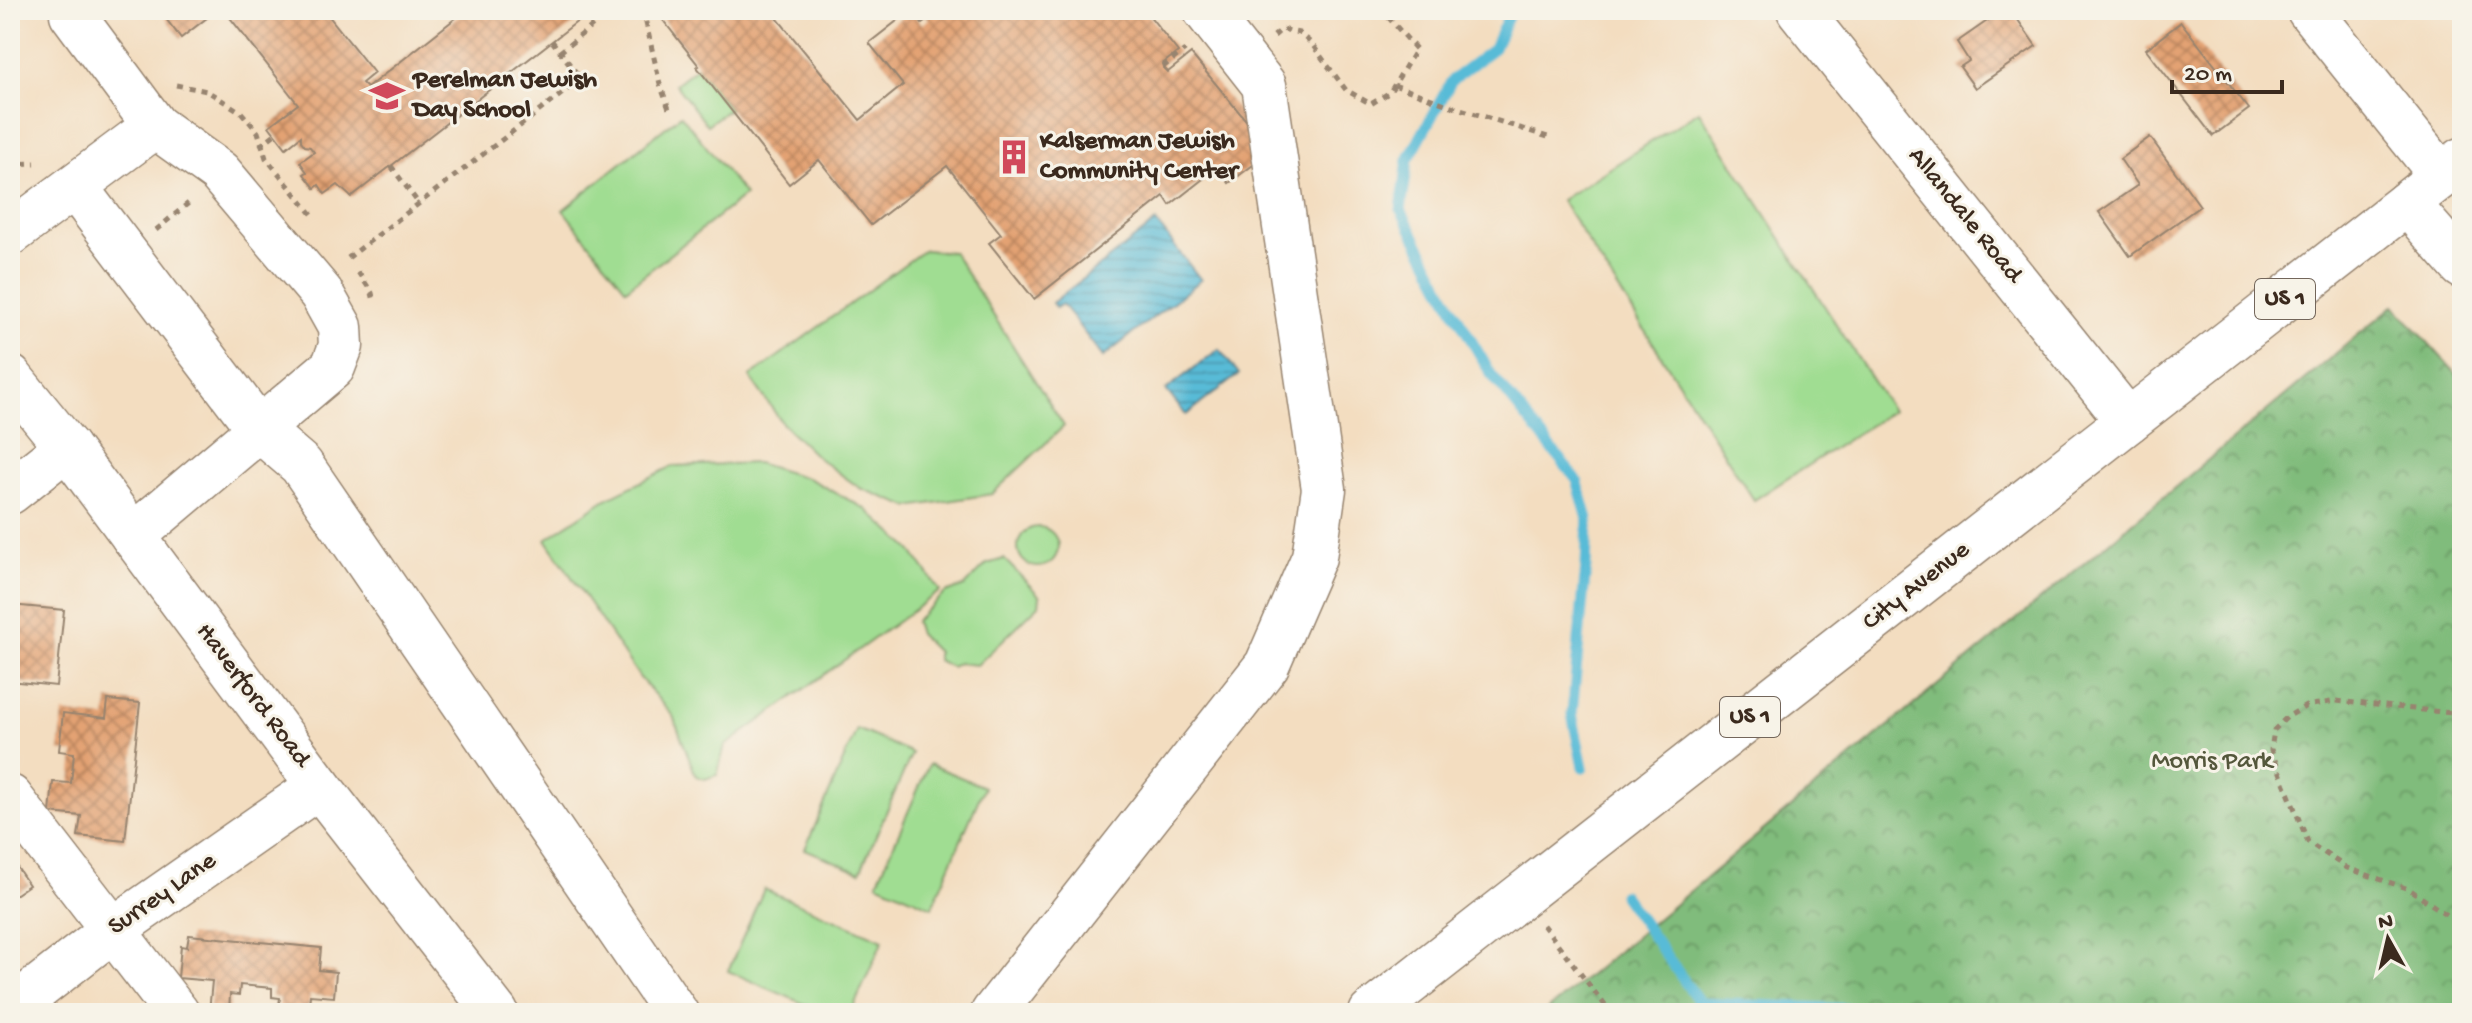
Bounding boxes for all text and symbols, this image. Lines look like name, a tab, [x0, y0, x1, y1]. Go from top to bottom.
scale bar	[2172, 44, 2282, 94]
text: 20 m	[2184, 61, 2232, 90]
place label: Perelman Jewish Day School	[411, 66, 597, 127]
school or university icon: Perelman Jewish Day School	[368, 77, 406, 115]
place label: Kalserman Jewish Community Center	[1039, 127, 1240, 188]
building icon: Kalserman Jewish Community Center	[995, 138, 1033, 176]
street label: Allandale Road	[1900, 142, 2029, 291]
road number: US 1	[2255, 279, 2315, 319]
street label: City Avenue	[1857, 535, 1977, 638]
street label: Haverford Road	[188, 618, 317, 775]
road number: US 1	[1720, 697, 1780, 737]
park label: Morris Park	[2152, 747, 2275, 778]
street label: Surrey Lane	[103, 846, 223, 943]
north arrow	[2348, 899, 2428, 979]
text: N	[2377, 909, 2395, 937]

